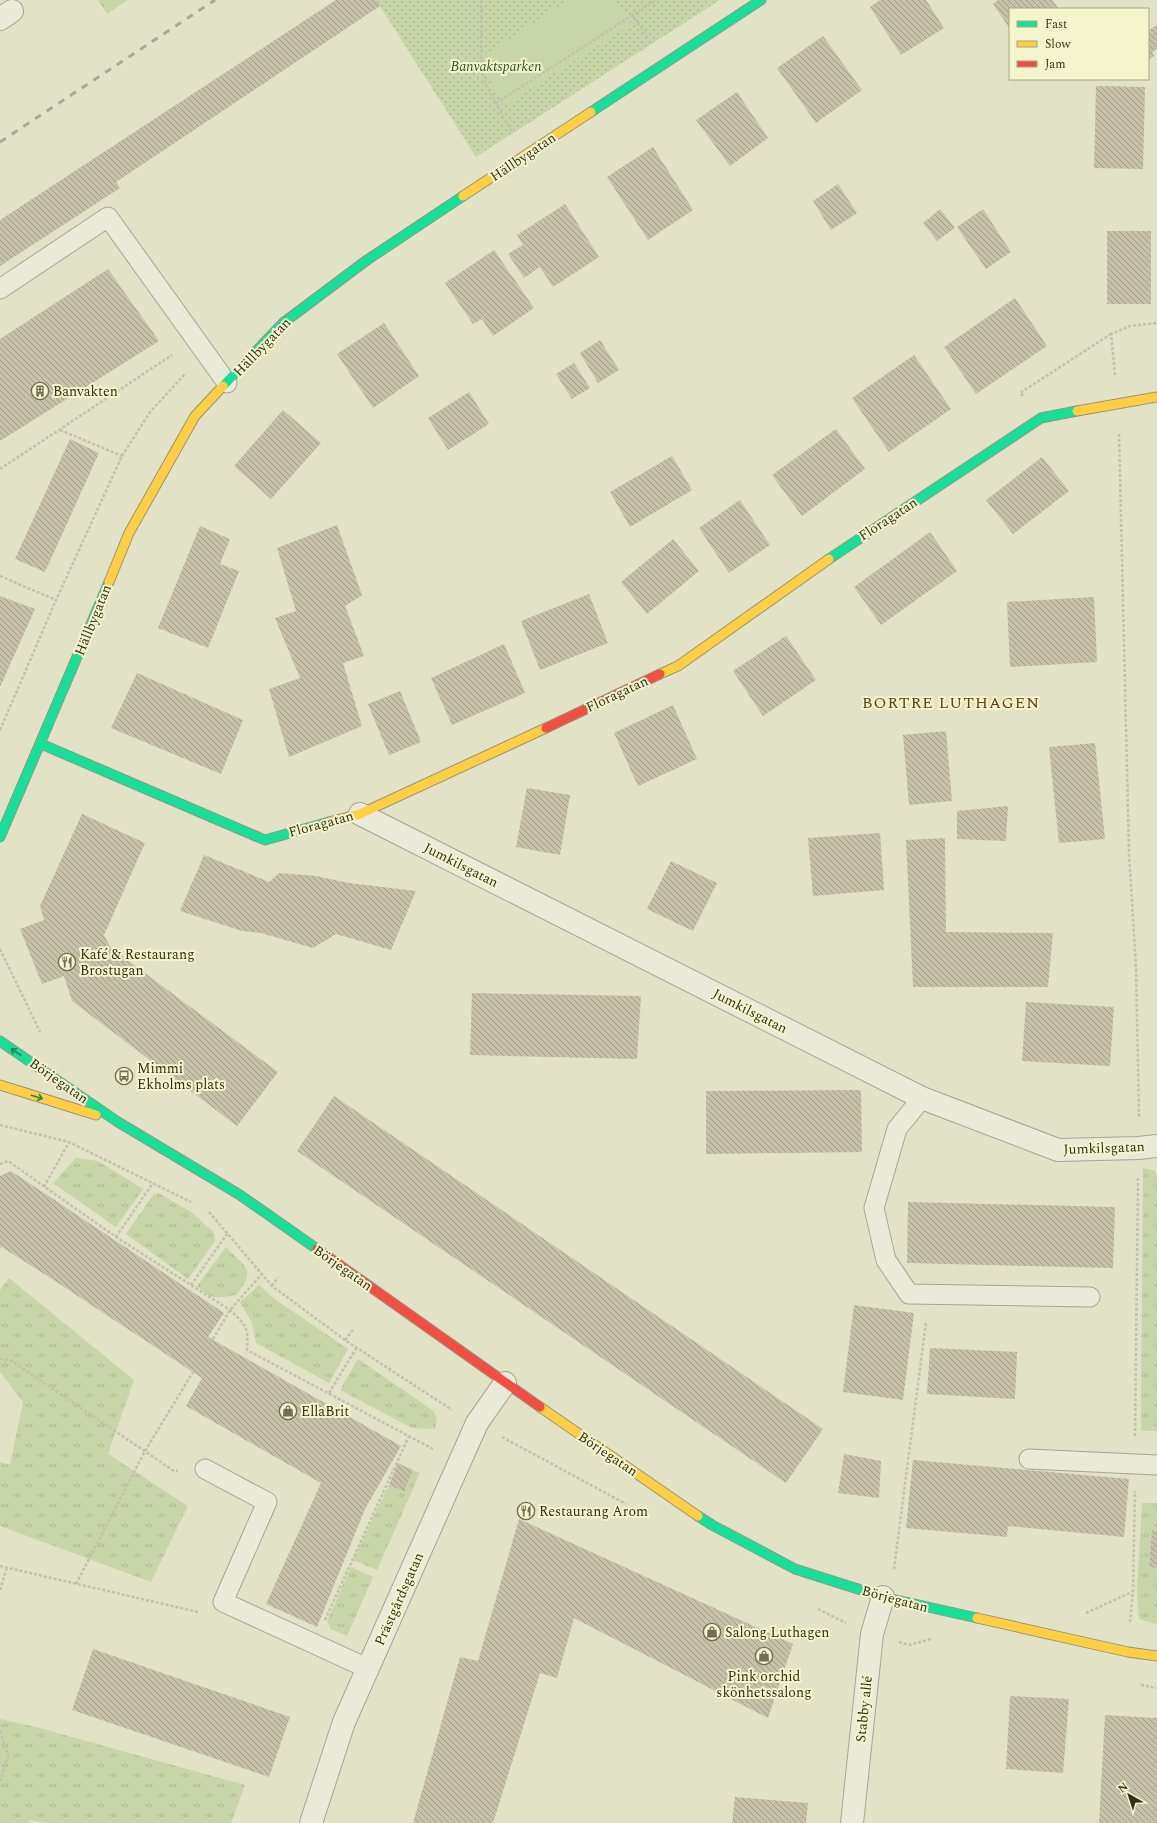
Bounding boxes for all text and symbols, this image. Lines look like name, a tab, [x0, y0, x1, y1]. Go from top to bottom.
legend	[1009, 8, 1149, 80]
text: Fast	[1045, 15, 1067, 34]
text: Slow	[1045, 35, 1071, 54]
text: Jam	[1045, 55, 1066, 74]
park label: Banvaktsparken	[450, 56, 542, 77]
street label: Hällbygatan	[486, 127, 560, 187]
street label: Hällbygatan	[228, 313, 296, 381]
building icon: Banvakten	[30, 381, 50, 401]
place label: Banvakten	[53, 381, 118, 402]
street label: Floragatan	[854, 492, 922, 546]
street label: Hällbygatan	[69, 581, 117, 659]
street label: Floragatan	[582, 670, 652, 718]
district label: BORTRE LUTHAGEN	[862, 691, 1040, 715]
street label: Floragatan	[286, 805, 356, 843]
street label: Jumkilsgatan	[420, 837, 502, 893]
place label: Kafé & Restaurang Brostugan	[80, 944, 195, 981]
restaurant icon: Kafé & Restaurang Brostugan	[57, 952, 77, 972]
street label: Jumkilsgatan	[709, 983, 791, 1039]
one-way arrow	[11, 1048, 22, 1056]
street label: Börjegatan	[25, 1053, 93, 1109]
place label: Mimmi Ekholms plats	[137, 1058, 225, 1095]
bus stop icon: Mimmi Ekholms plats	[114, 1066, 134, 1086]
one-way arrow	[31, 1094, 44, 1101]
street label: Jumkilsgatan	[1063, 1136, 1145, 1160]
street label: Börjegatan	[309, 1240, 377, 1296]
shop icon: EllaBrit	[278, 1401, 298, 1421]
place label: EllaBrit	[301, 1401, 349, 1422]
street label: Börjegatan	[574, 1426, 642, 1482]
restaurant icon: Restaurang Arom	[516, 1501, 536, 1521]
place label: Restaurang Arom	[539, 1501, 648, 1522]
street label: Prästgårdsgatan	[369, 1549, 429, 1649]
street label: Börjegatan	[859, 1580, 931, 1618]
shop icon: Salong Luthagen	[702, 1622, 722, 1642]
place label: Salong Luthagen	[725, 1622, 829, 1643]
shop icon: Pink orchid skönhetssalong	[754, 1646, 774, 1666]
place label: Pink orchid skönhetssalong	[716, 1666, 812, 1703]
street label: Stabby allé	[850, 1674, 878, 1743]
north arrow	[1109, 1775, 1149, 1815]
text: N	[1114, 1778, 1132, 1797]

